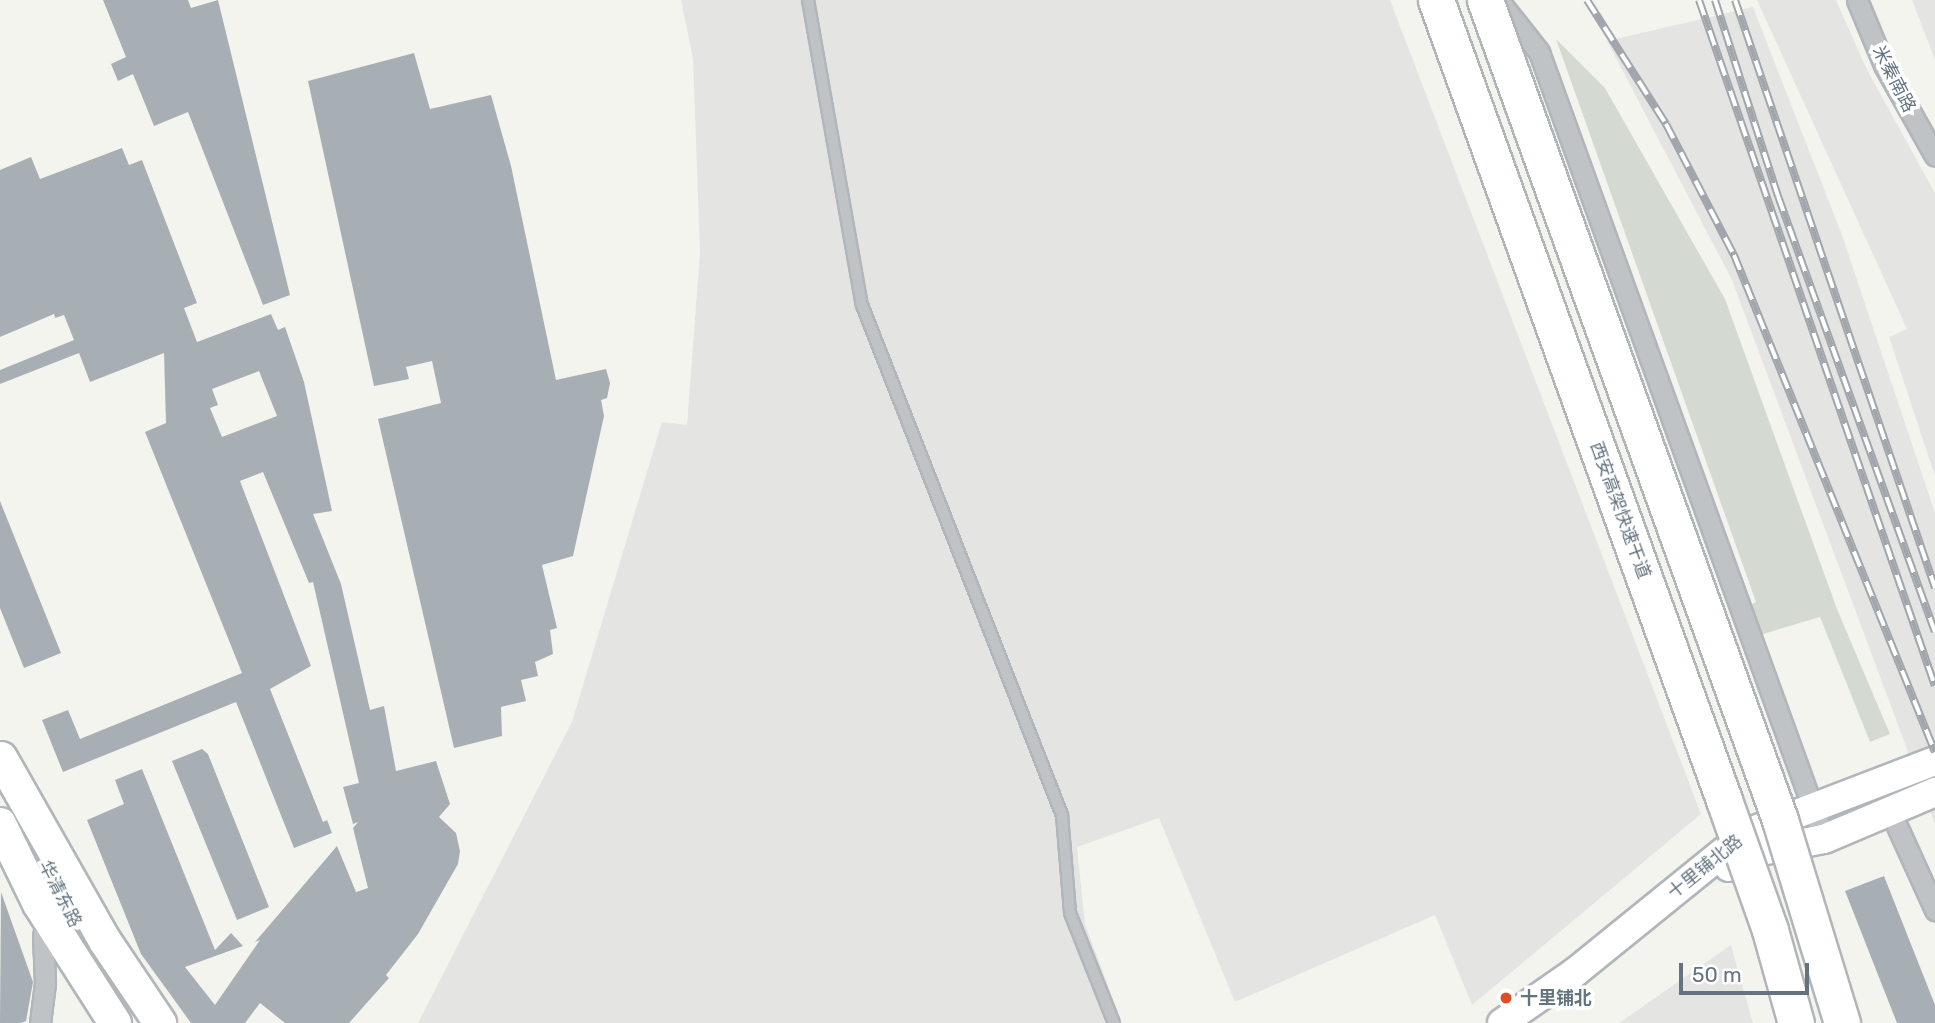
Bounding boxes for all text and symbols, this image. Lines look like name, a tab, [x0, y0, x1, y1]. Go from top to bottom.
street label: 米秦南路	[1868, 42, 1920, 116]
street label: 西安高架快速干道	[1585, 439, 1655, 581]
street label: 十里铺北路	[1663, 830, 1747, 904]
street label: 华清东路	[34, 857, 86, 931]
scale bar	[1683, 950, 1812, 994]
text: 50 m	[1692, 962, 1742, 987]
place label: 十里铺北	[1520, 987, 1592, 1009]
marker: 十里铺北	[1498, 990, 1514, 1006]

